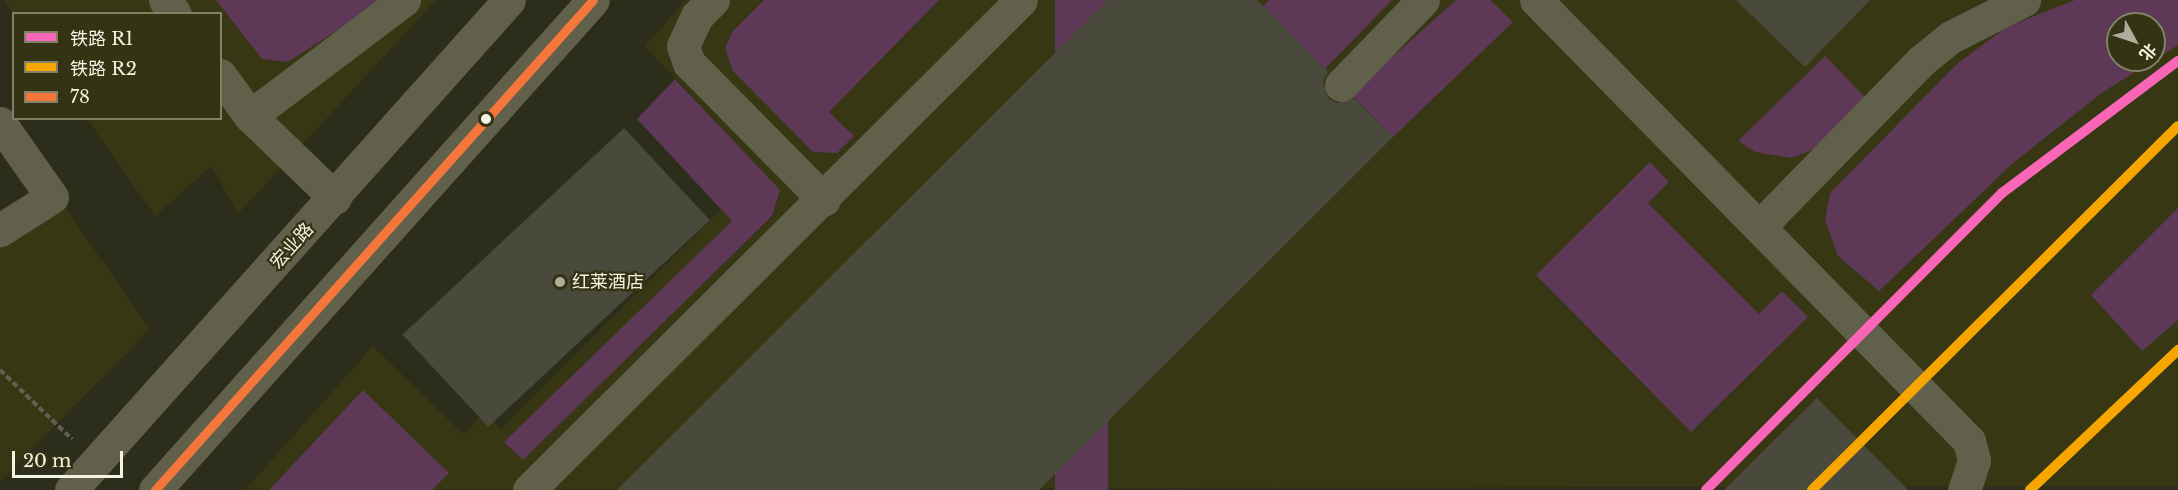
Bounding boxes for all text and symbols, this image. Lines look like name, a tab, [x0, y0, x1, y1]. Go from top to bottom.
legend	[12, 12, 222, 120]
north arrow	[2106, 12, 2166, 72]
text: 铁路 R1	[70, 28, 133, 50]
text: 北	[2135, 40, 2161, 65]
text: 铁路 R2	[70, 58, 137, 80]
text: 78	[70, 86, 90, 108]
unlabelled marker	[480, 113, 492, 125]
street label: 宏业路	[266, 219, 318, 273]
place label: 红莱酒店	[572, 271, 644, 293]
marker: 红莱酒店	[553, 275, 567, 289]
scale bar	[15, 439, 126, 477]
text: 20 m	[23, 450, 71, 472]

